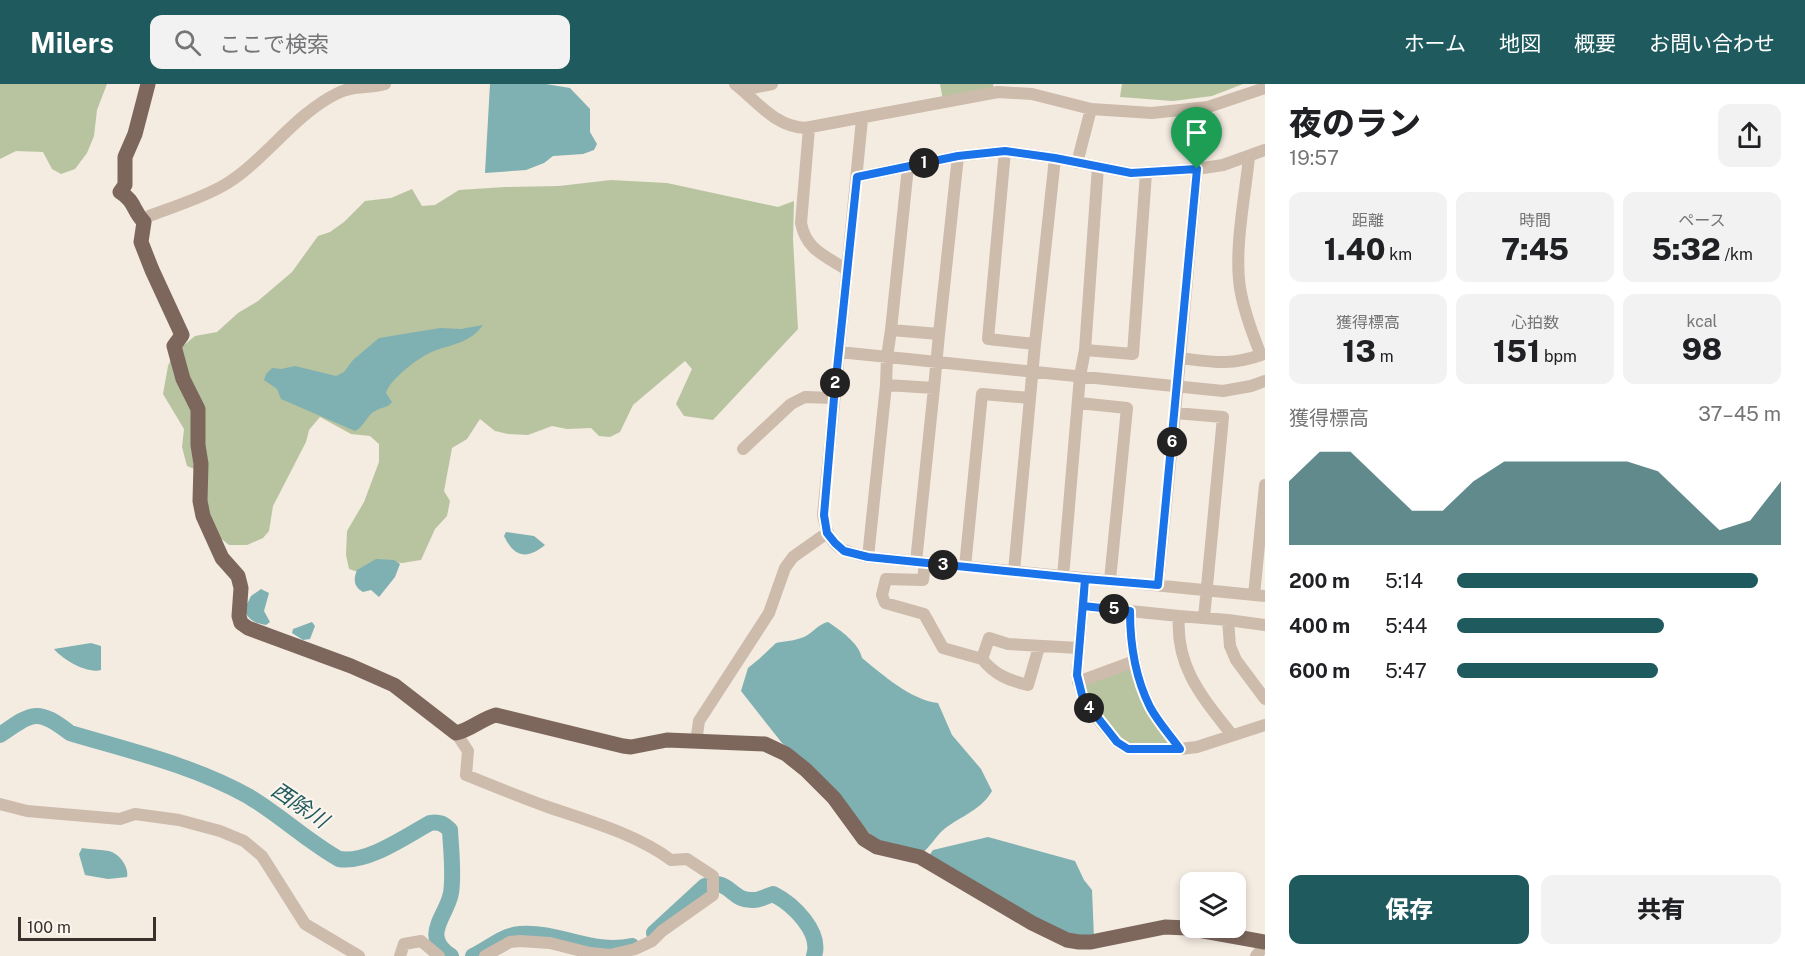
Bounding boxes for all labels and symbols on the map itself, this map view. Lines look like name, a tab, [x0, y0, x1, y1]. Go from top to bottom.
pin	[1171, 107, 1222, 169]
pin: 1	[909, 148, 939, 178]
pin: 2	[820, 368, 850, 398]
pin: 6	[1157, 427, 1187, 457]
pin: 3	[928, 550, 958, 580]
pin: 5	[1099, 594, 1129, 624]
pin: 4	[1074, 693, 1104, 723]
water label: 西除川	[267, 777, 335, 834]
scale bar	[18, 914, 156, 942]

